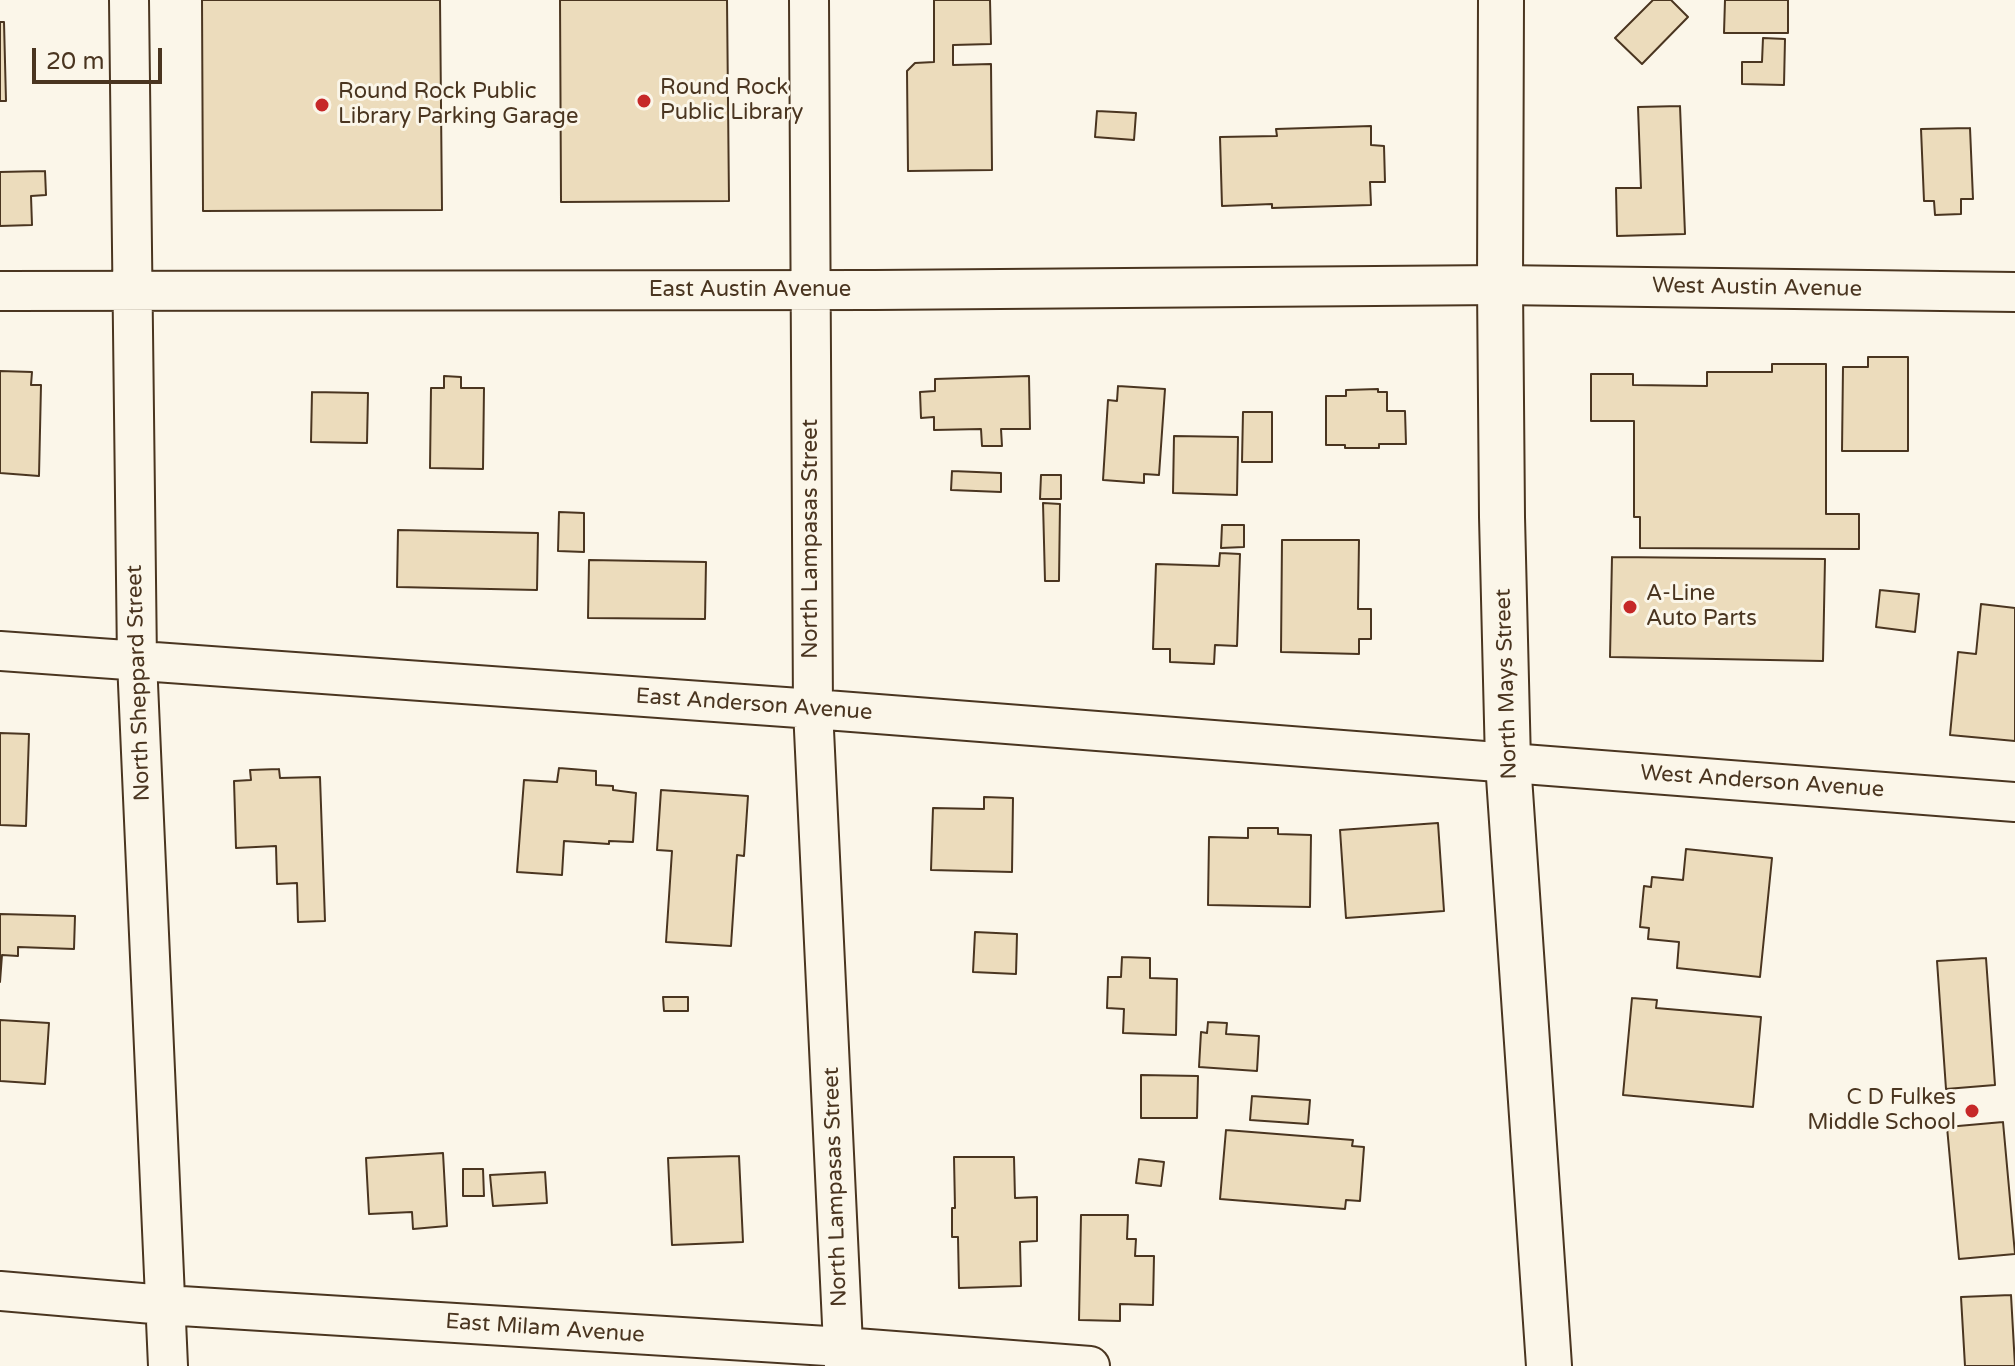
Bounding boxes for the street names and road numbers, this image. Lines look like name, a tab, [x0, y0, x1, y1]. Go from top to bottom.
street label: West Austin Avenue	[1652, 273, 1862, 303]
street label: East Austin Avenue	[649, 277, 851, 303]
street label: North Lampasas Street	[798, 419, 824, 659]
street label: North Sheppard Street	[122, 564, 156, 802]
street label: North Mays Street	[1490, 588, 1524, 780]
street label: East Anderson Avenue	[635, 684, 873, 726]
street label: West Anderson Avenue	[1639, 760, 1885, 804]
street label: North Lampasas Street	[819, 1066, 853, 1308]
street label: East Milam Avenue	[444, 1309, 646, 1349]

